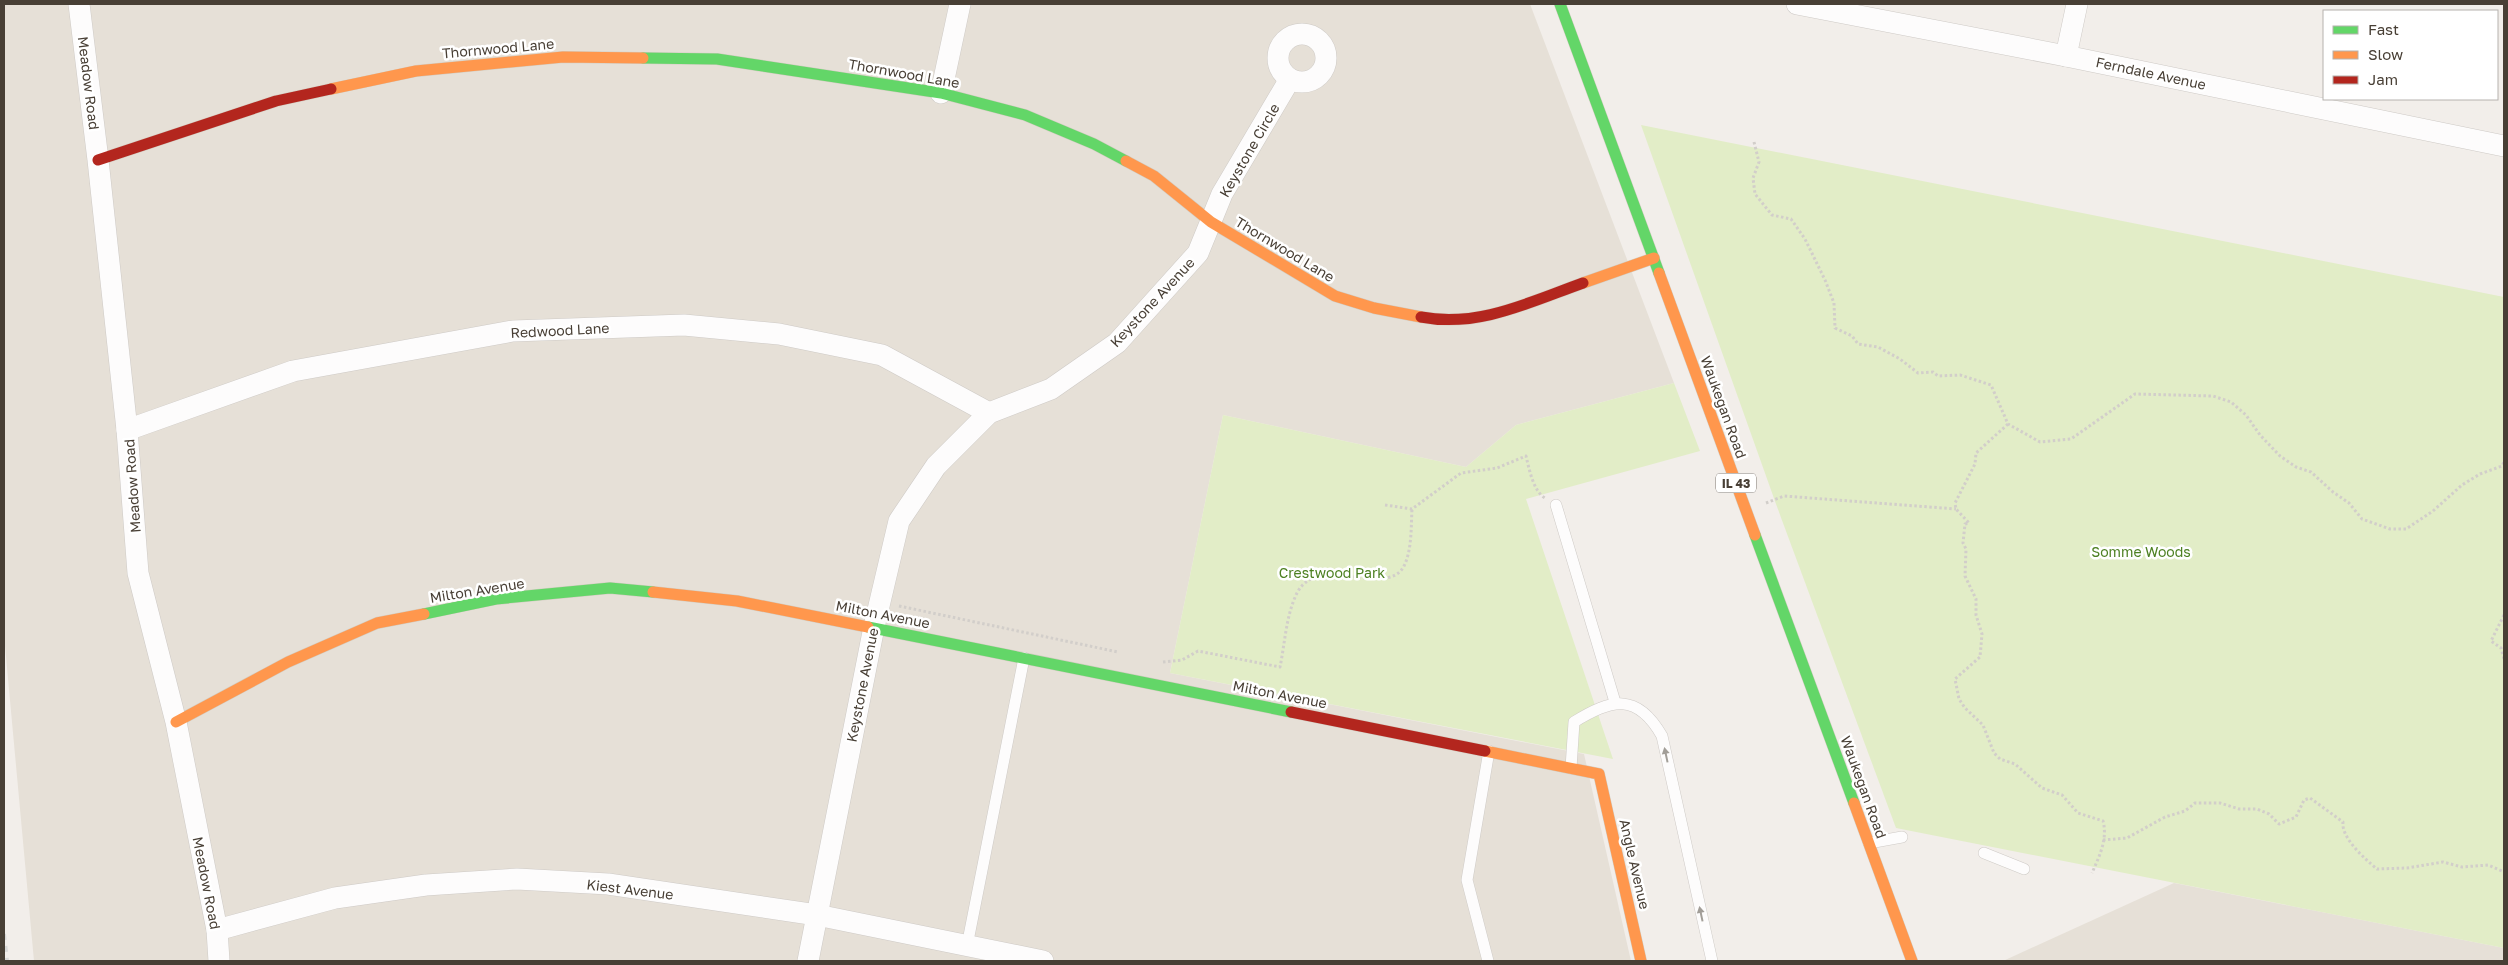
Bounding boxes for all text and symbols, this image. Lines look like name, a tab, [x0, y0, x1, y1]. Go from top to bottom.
legend	[2323, 10, 2498, 100]
text: Fast	[2368, 20, 2399, 38]
street label: Meadow Road	[75, 35, 103, 131]
street label: Thornwood Lane	[441, 35, 555, 61]
text: Slow	[2368, 45, 2403, 63]
street label: Ferndale Avenue	[2094, 53, 2208, 93]
street label: Thornwood Lane	[847, 55, 961, 91]
text: Jam	[2368, 70, 2398, 88]
street label: Keystone Circle	[1215, 100, 1283, 200]
street label: Thornwood Lane	[1232, 213, 1338, 285]
street label: Keystone Avenue	[1106, 254, 1198, 350]
street label: Redwood Lane	[510, 319, 610, 341]
street label: Waukegan Road	[1698, 353, 1750, 461]
street label: Meadow Road	[120, 438, 144, 534]
road number: IL 43	[1716, 473, 1756, 492]
park label: Somme Woods	[2091, 543, 2191, 560]
park label: Crestwood Park	[1279, 564, 1385, 581]
street label: Milton Avenue	[428, 574, 526, 606]
street label: Milton Avenue	[834, 597, 932, 631]
street label: Keystone Avenue	[843, 626, 881, 744]
street label: Milton Avenue	[1231, 677, 1329, 711]
street label: Waukegan Road	[1838, 733, 1890, 841]
one-way arrow	[1662, 746, 1670, 762]
street label: Angle Avenue	[1616, 817, 1654, 911]
street label: Meadow Road	[190, 835, 224, 931]
street label: Kiest Avenue	[586, 875, 674, 903]
one-way arrow	[1697, 906, 1705, 921]

